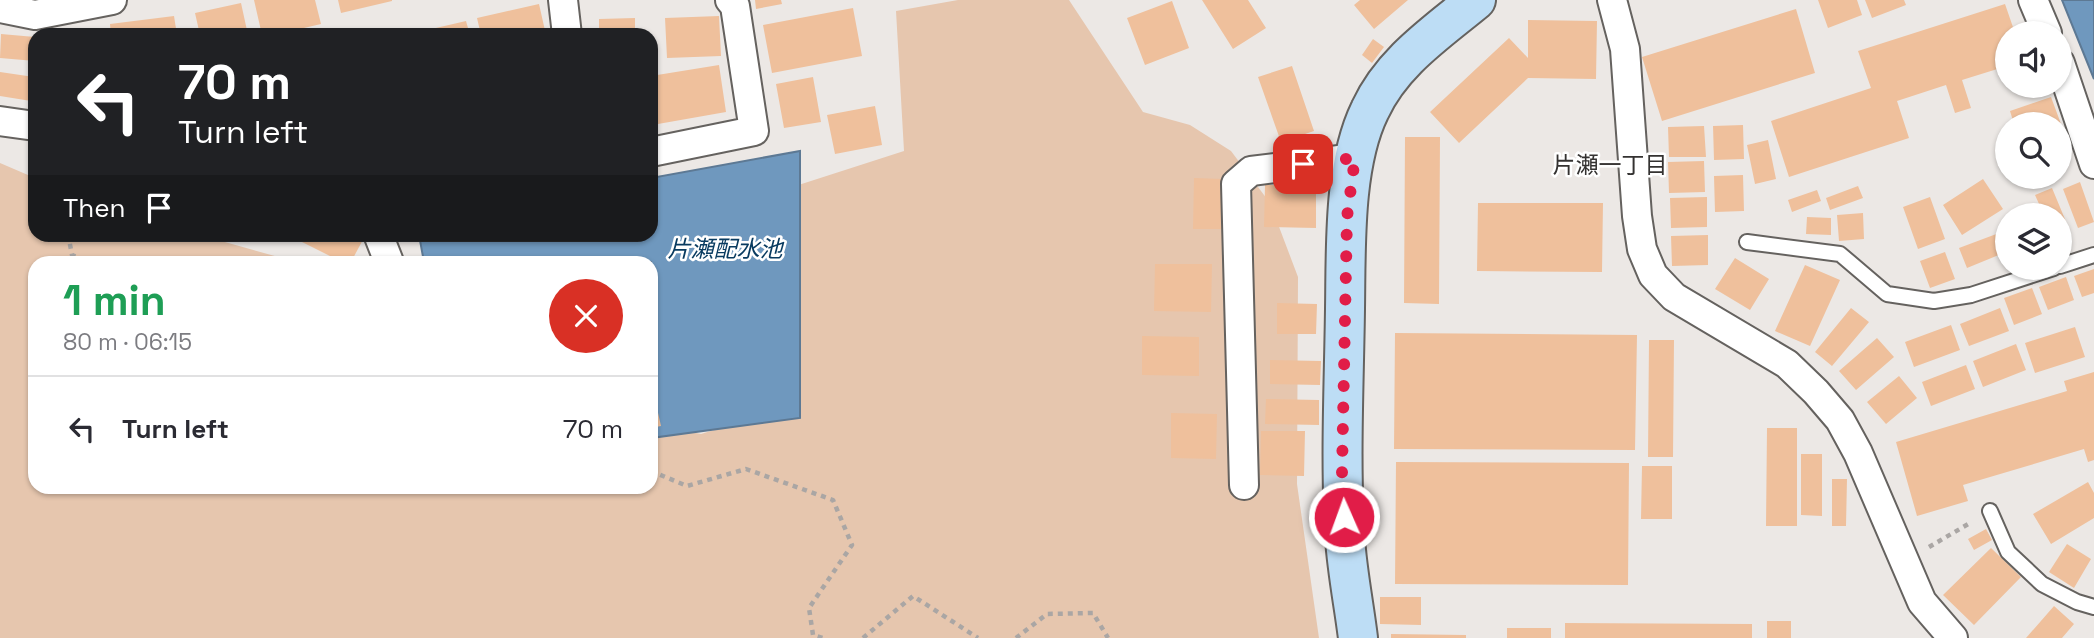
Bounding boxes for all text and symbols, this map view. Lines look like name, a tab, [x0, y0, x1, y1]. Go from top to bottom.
map controls	[1995, 21, 2072, 280]
button: sound	[1995, 21, 2072, 98]
text: 70 m	[178, 51, 291, 113]
icon: left	[63, 56, 154, 147]
text: Turn left	[178, 112, 308, 152]
button: search	[1995, 112, 2072, 189]
pin	[1273, 134, 1333, 194]
icon: arrive	[1284, 145, 1322, 183]
district label: 片瀬一丁目	[1553, 150, 1668, 180]
icon: arrive	[140, 189, 178, 227]
text: Then	[63, 191, 126, 225]
button: layers	[1995, 203, 2072, 280]
water label: 片瀬配水池	[668, 234, 785, 264]
text: 1 min	[63, 274, 166, 327]
button: close	[549, 279, 623, 353]
text: 80 m · 06:15	[63, 327, 192, 357]
icon: left	[63, 410, 101, 448]
text: Turn left	[122, 412, 229, 446]
text: 70 m	[563, 412, 623, 446]
position arrow	[1307, 480, 1381, 554]

